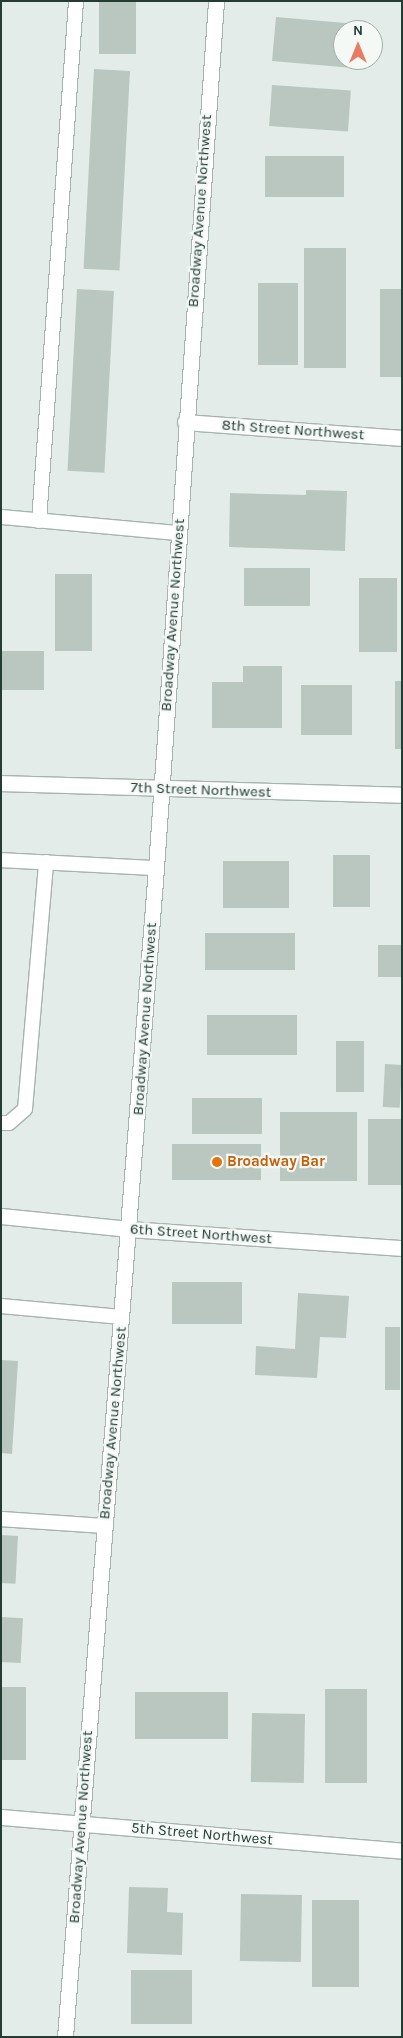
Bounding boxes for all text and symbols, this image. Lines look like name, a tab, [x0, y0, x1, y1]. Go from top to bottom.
north arrow	[333, 20, 383, 70]
text: N	[353, 22, 363, 39]
street label: Broadway Avenue Northwest	[184, 114, 216, 308]
street label: 8th Street Northwest	[221, 416, 365, 444]
street label: Broadway Avenue Northwest	[157, 518, 189, 712]
street label: 7th Street Northwest	[130, 779, 272, 801]
street label: Broadway Avenue Northwest	[129, 922, 161, 1116]
place label: Broadway Bar	[227, 1153, 325, 1171]
marker: Broadway Bar	[211, 1156, 223, 1168]
street label: 6th Street Northwest	[129, 1220, 273, 1248]
street label: Broadway Avenue Northwest	[96, 1326, 130, 1520]
street label: Broadway Avenue Northwest	[65, 1730, 97, 1924]
street label: 5th Street Northwest	[130, 1819, 274, 1849]

